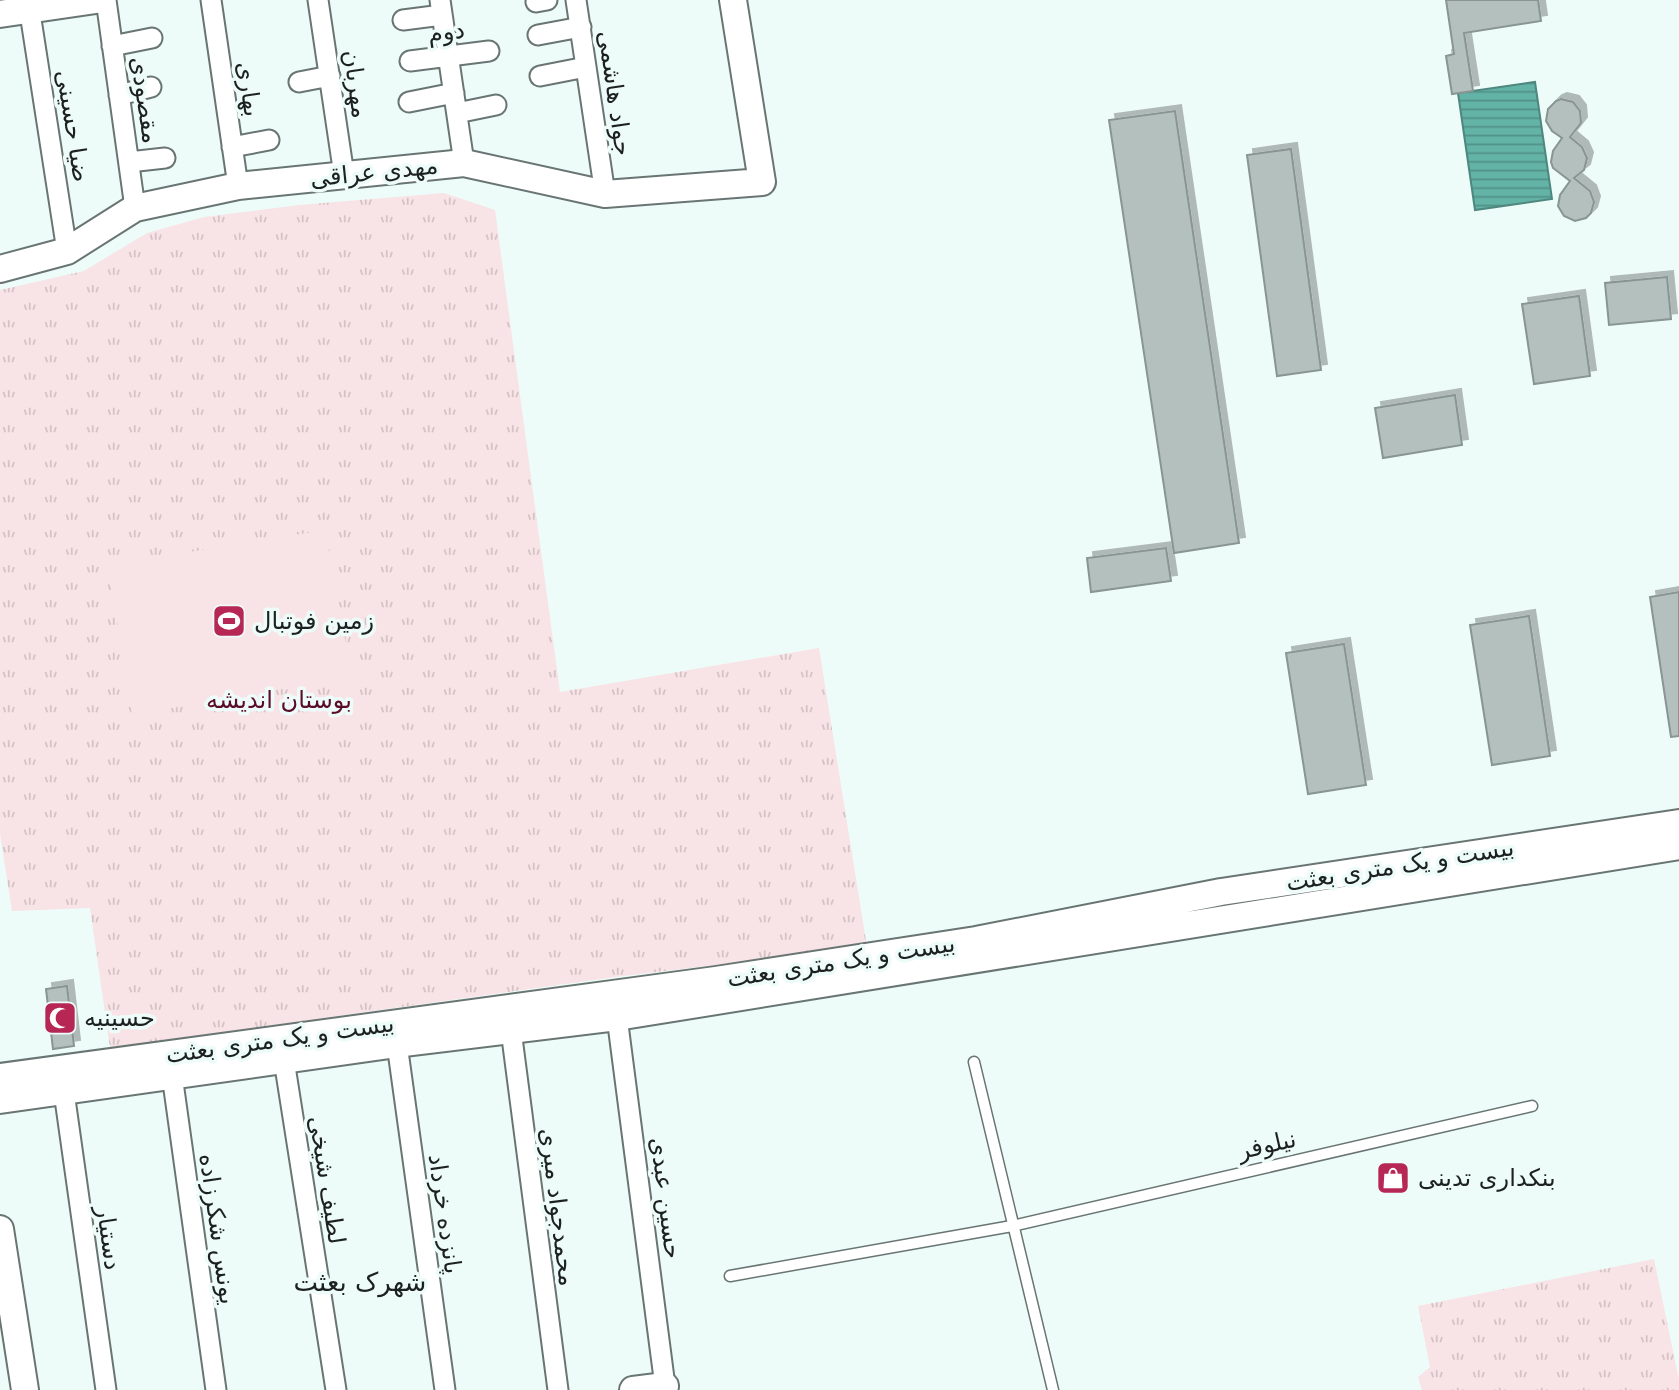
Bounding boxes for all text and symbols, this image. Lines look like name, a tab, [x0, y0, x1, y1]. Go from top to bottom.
street label: دوم	[426, 16, 466, 48]
street label: جواد هاشمی	[592, 29, 638, 157]
street label: مهربان	[337, 48, 375, 120]
street label: مقصودی	[125, 55, 165, 145]
street label: بهاری	[231, 60, 267, 118]
street label: ضیا حسینی	[50, 68, 96, 184]
street label: مهدی عراقی	[309, 151, 439, 193]
sports icon: زمین فوتبال	[210, 602, 248, 640]
place label: زمین فوتبال	[254, 607, 374, 635]
park label: بوستان اندیشه	[206, 686, 352, 714]
street label: بیست و یک متری بعثت	[1284, 833, 1516, 897]
street label: بیست و یک متری بعثت	[725, 929, 957, 993]
mosque icon: حسینیه	[41, 999, 79, 1037]
place label: حسینیه	[84, 1004, 155, 1032]
street label: بیست و یک متری بعثت	[164, 1009, 396, 1069]
street label: لطیف شیخی	[303, 1114, 351, 1246]
street label: نیلوفر	[1234, 1125, 1299, 1166]
street label: محمدجواد میری	[534, 1126, 582, 1288]
street label: حسین عبدی	[645, 1136, 687, 1260]
street label: یونس شکرزاده	[194, 1152, 242, 1306]
street label: پانزده خرداد	[423, 1152, 467, 1276]
shop icon: بنکداری تدینی	[1374, 1159, 1412, 1197]
place label: بنکداری تدینی	[1418, 1164, 1556, 1192]
street label: دستیار	[91, 1203, 127, 1272]
district label: شهرک بعثت	[294, 1267, 426, 1298]

